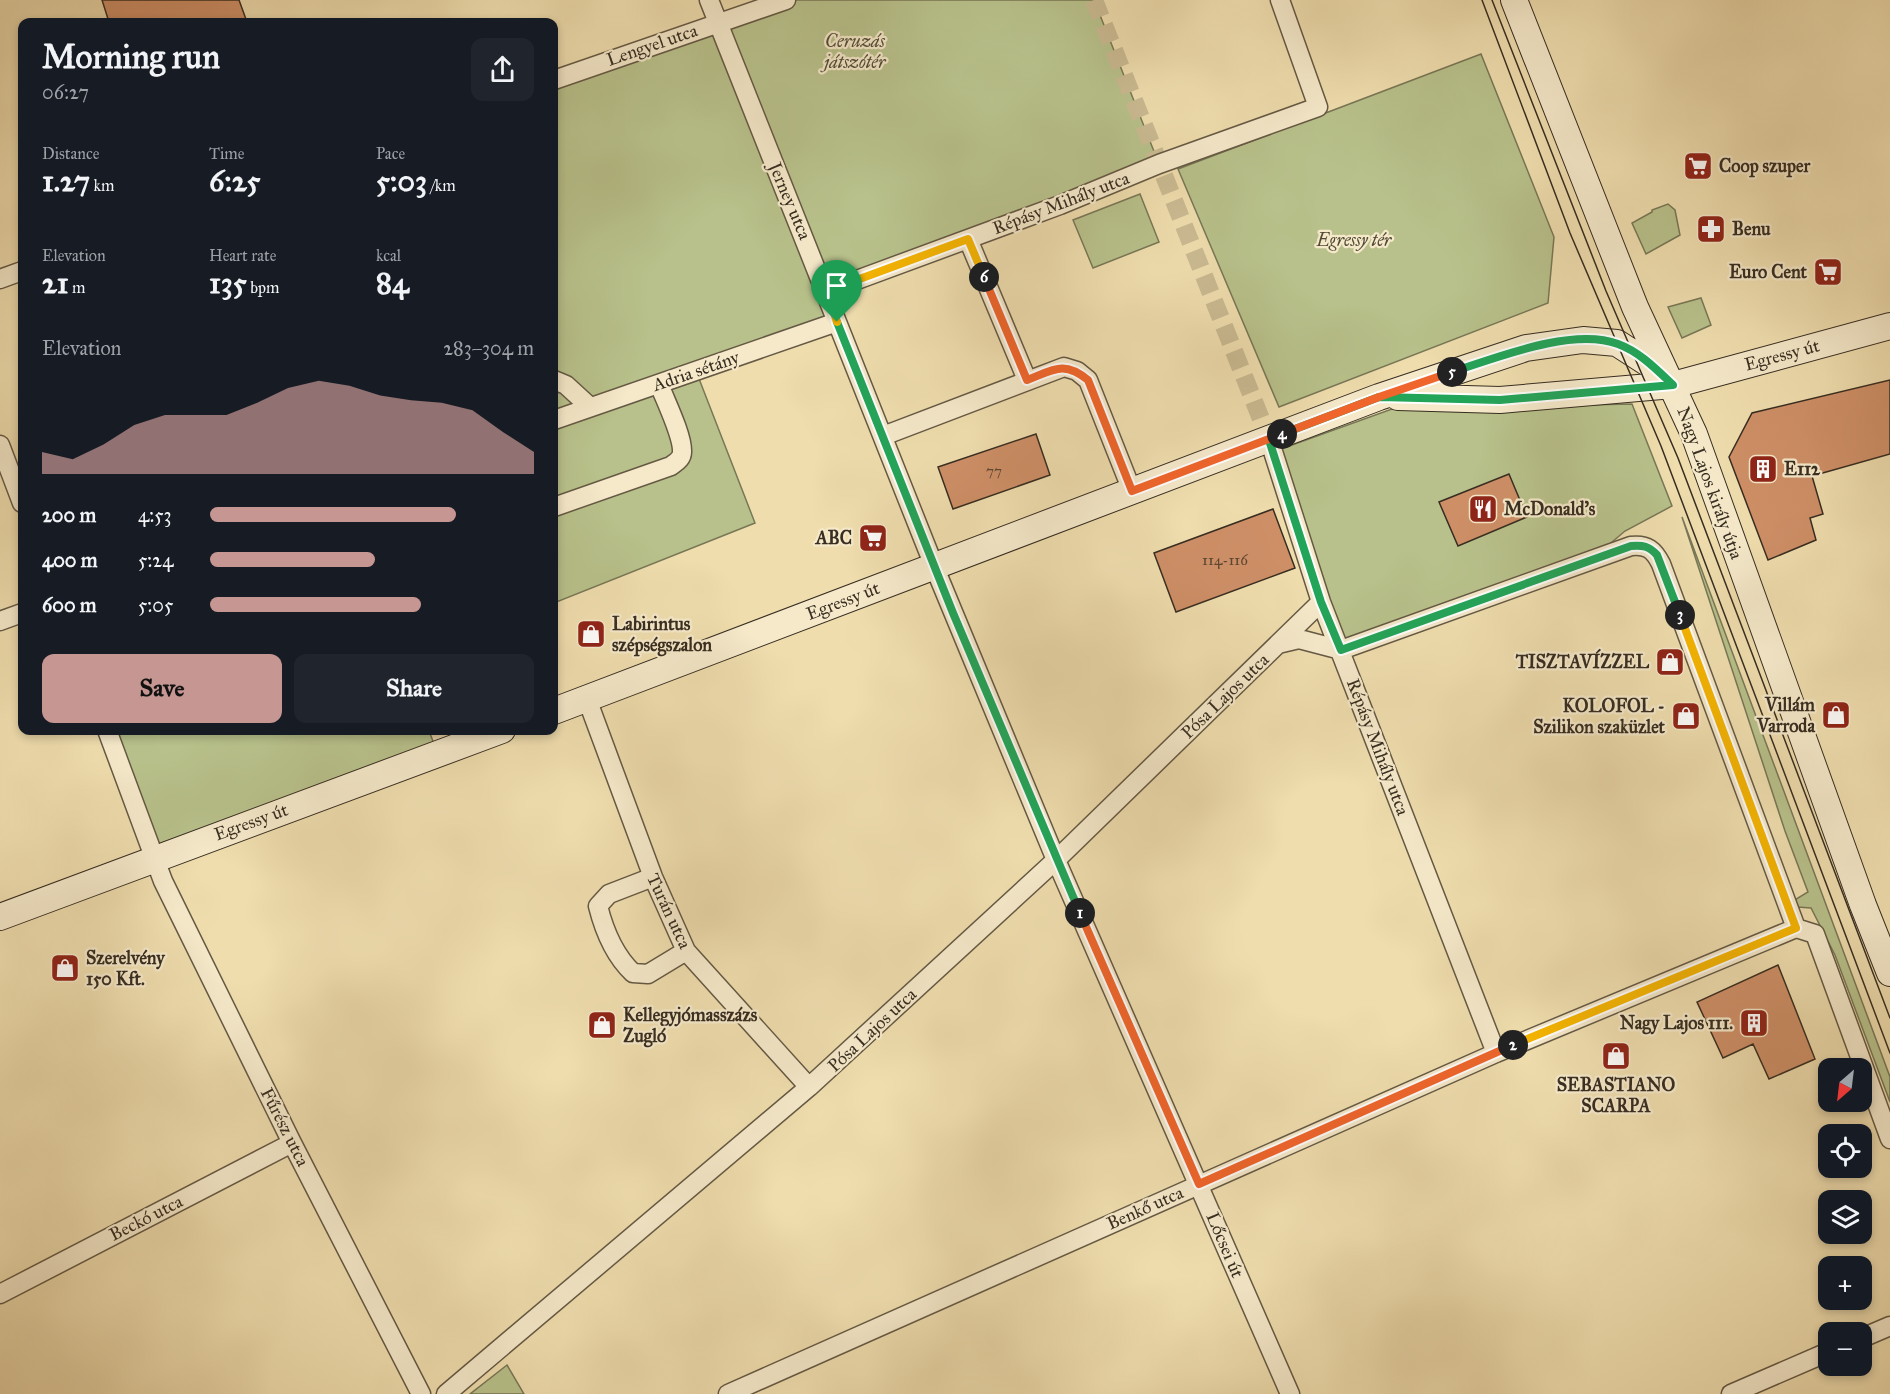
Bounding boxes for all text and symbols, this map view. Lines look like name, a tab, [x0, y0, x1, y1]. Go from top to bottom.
street label: Lengyel utca	[604, 19, 701, 72]
park label: Ceruzás játszótér	[819, 30, 887, 73]
text: Morning run	[42, 37, 220, 77]
button: share	[471, 38, 534, 101]
text: 06:27	[42, 80, 89, 104]
text: Distance	[42, 144, 99, 163]
text: Time	[209, 144, 244, 163]
text: Pace	[376, 144, 405, 163]
supermarket icon: Coop szuper	[1682, 150, 1714, 182]
place label: Coop szuper	[1719, 155, 1812, 178]
street label: Jerney utca	[762, 157, 816, 244]
text: 1.27	[42, 163, 90, 199]
text: 6:25	[209, 163, 260, 199]
text: 5:03	[376, 163, 427, 199]
street label: Répásy Mihály utca	[990, 167, 1133, 239]
text: km	[90, 176, 114, 195]
text: /km	[427, 176, 456, 195]
pharmacy icon: Benu	[1695, 213, 1727, 245]
place label: Benu	[1732, 218, 1771, 240]
park label: Egressy tér	[1316, 229, 1393, 251]
text: Elevation	[42, 246, 106, 265]
text: Heart rate	[209, 246, 276, 265]
text: kcal	[376, 246, 401, 265]
supermarket icon: Euro Cent	[1812, 256, 1844, 288]
pin	[811, 260, 862, 322]
place label: Euro Cent	[1729, 261, 1808, 283]
pin: 6	[969, 262, 999, 292]
text: 21	[42, 265, 69, 301]
text: 135	[209, 265, 247, 301]
text: 84	[376, 265, 409, 301]
text: 6	[980, 267, 988, 286]
icon: arrive	[820, 269, 853, 302]
text: m	[69, 278, 86, 297]
text: bpm	[247, 278, 279, 297]
street label: Egressy út	[1742, 334, 1823, 377]
text: Elevation	[42, 336, 121, 360]
text: 283–304 m	[443, 336, 534, 360]
street label: Adria sétány	[649, 346, 743, 396]
pin: 5	[1437, 357, 1467, 387]
text: 5	[1448, 362, 1456, 381]
street label: Nagy Lajos király útja	[1671, 404, 1748, 563]
pin: 4	[1267, 419, 1297, 449]
text: 4	[1278, 424, 1286, 443]
building icon: E112	[1747, 453, 1779, 485]
place label: E112	[1784, 458, 1821, 480]
house number: 77	[986, 462, 1002, 480]
restaurant icon: McDonald's	[1467, 493, 1499, 525]
place label: McDonald's	[1504, 498, 1596, 520]
text: 200 m	[42, 503, 96, 527]
text: 4:53	[138, 503, 171, 527]
supermarket icon: ABC	[857, 522, 889, 554]
place label: ABC	[815, 527, 852, 549]
text: 400 m	[42, 548, 98, 572]
text: 5:24	[138, 548, 173, 572]
house number: 114-116	[1202, 551, 1249, 569]
street label: Egressy út	[803, 577, 884, 626]
text: 600 m	[42, 593, 97, 617]
text: 5:05	[138, 593, 173, 617]
pin: 3	[1665, 600, 1695, 630]
text: 3	[1677, 605, 1683, 624]
place label: Labirintus szépségszalon	[612, 613, 712, 657]
shop icon: Labirintus szépségszalon	[575, 618, 607, 650]
shop icon: TISZTAVÍZZEL	[1654, 646, 1686, 678]
street label: Pósa Lajos utca	[1177, 648, 1274, 743]
place label: TISZTAVÍZZEL	[1515, 648, 1650, 673]
button: Save	[42, 654, 282, 723]
button: Share	[294, 654, 534, 723]
street label: Répásy Mihály utca	[1342, 676, 1414, 819]
place label: Villám Varroda	[1756, 694, 1816, 737]
place label: KOLOFOL - Szilikon szaküzlet	[1533, 695, 1666, 738]
shop icon: Villám Varroda	[1820, 699, 1852, 731]
shop icon: KOLOFOL - Szilikon szaküzlet	[1670, 700, 1702, 732]
street label: Egressy út	[211, 798, 292, 846]
street label: Turán utca	[642, 870, 696, 953]
pin: 1	[1065, 898, 1095, 928]
text: 1	[1077, 903, 1083, 922]
place label: Szerelvény 150 Kft.	[86, 947, 166, 990]
shop icon: Szerelvény 150 Kft.	[49, 952, 81, 984]
street label: Pósa Lajos utca	[823, 983, 921, 1077]
place label: Kellegyjómasszázs Zugló	[623, 1004, 758, 1048]
building icon: Nagy Lajos 111.	[1738, 1007, 1770, 1039]
shop icon: Kellegyjómasszázs Zugló	[586, 1009, 618, 1041]
place label: Nagy Lajos 111.	[1620, 1012, 1733, 1035]
pin: 2	[1498, 1030, 1528, 1060]
text: 2	[1509, 1035, 1517, 1054]
shop icon: SEBASTIANO SCARPA	[1600, 1040, 1632, 1072]
north arrow	[1818, 1058, 1872, 1112]
map controls	[1818, 1058, 1872, 1376]
place label: SEBASTIANO SCARPA	[1557, 1074, 1676, 1117]
street label: Fűrész utca	[256, 1084, 314, 1170]
button: locate	[1818, 1124, 1872, 1178]
street label: Benkő utca	[1103, 1181, 1187, 1235]
street label: Beckó utca	[106, 1190, 187, 1246]
button: layers	[1818, 1190, 1872, 1244]
street label: Lőcsei út	[1201, 1209, 1249, 1282]
button: +	[1818, 1256, 1872, 1310]
button: −	[1818, 1322, 1872, 1376]

